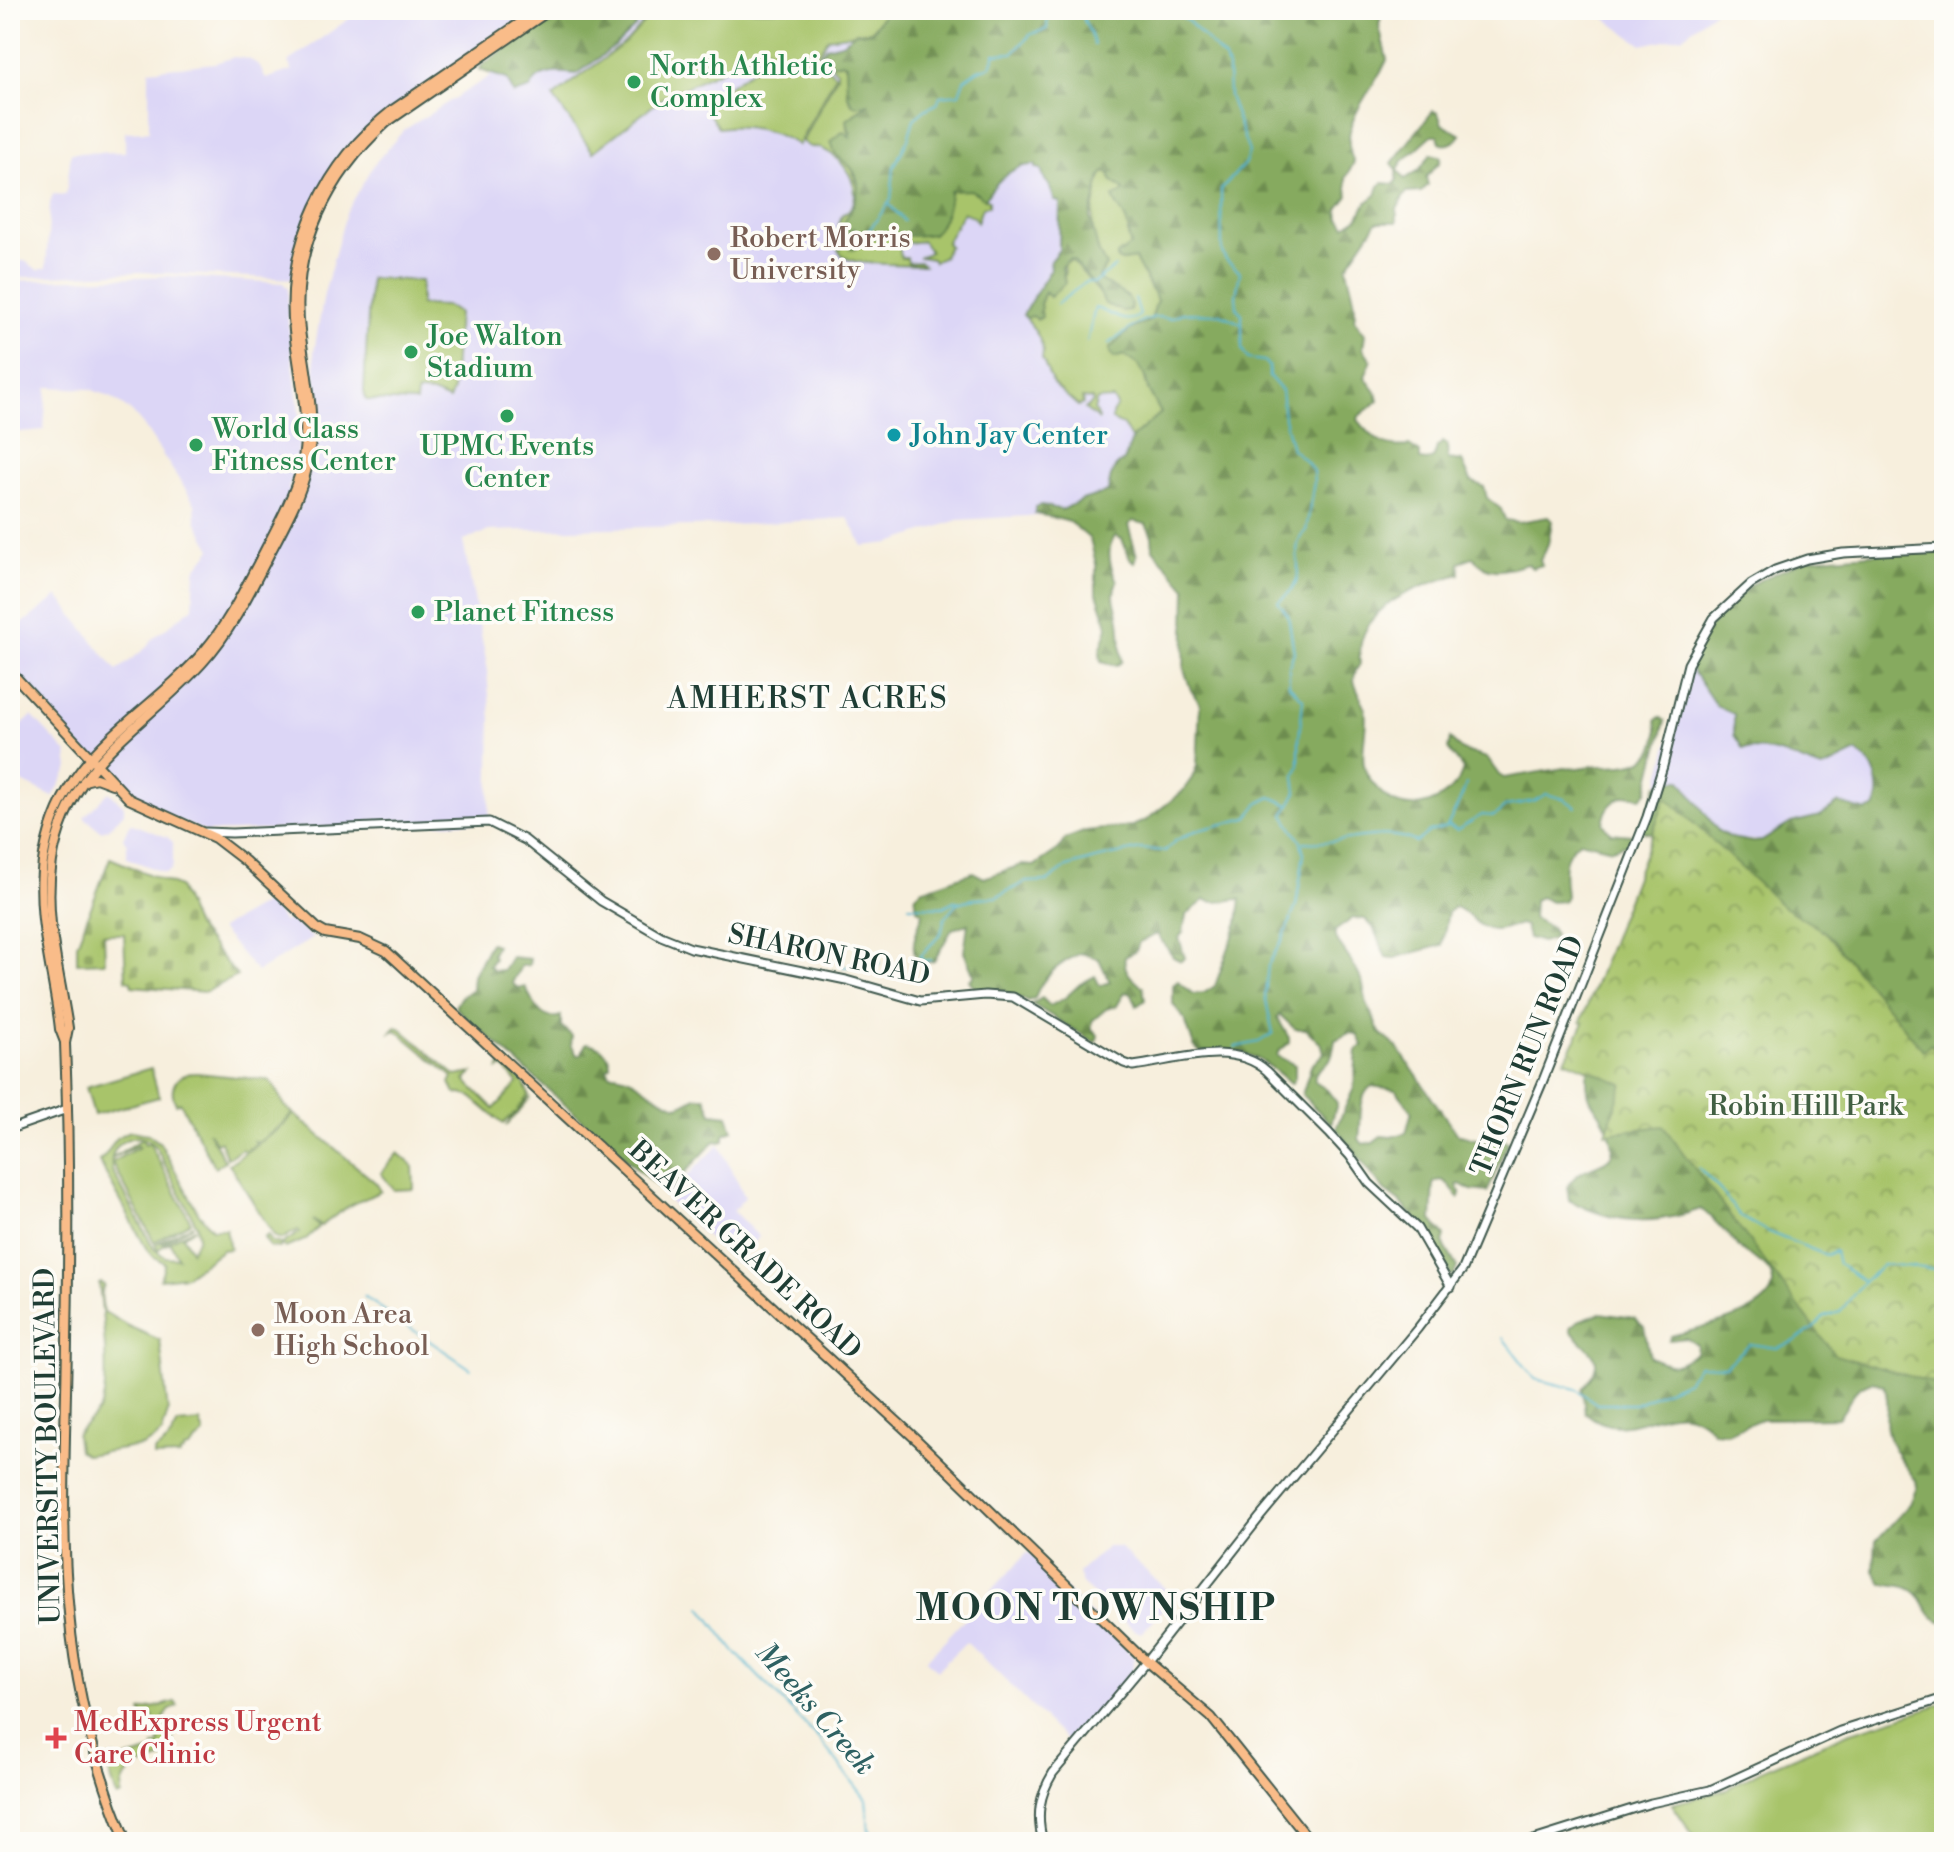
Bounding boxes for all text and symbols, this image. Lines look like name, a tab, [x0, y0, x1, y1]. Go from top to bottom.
place label: North Athletic Complex	[650, 49, 834, 116]
marker: North Athletic Complex	[625, 73, 643, 91]
place label: Robert Morris University	[730, 221, 911, 288]
marker: Robert Morris University	[705, 245, 723, 263]
place label: Joe Walton Stadium	[426, 319, 563, 386]
marker: Joe Walton Stadium	[402, 343, 420, 361]
marker: UPMC Events Center	[498, 407, 516, 425]
place label: World Class Fitness Center	[211, 412, 396, 479]
place label: John Jay Center	[909, 418, 1108, 453]
marker: John Jay Center	[885, 426, 903, 444]
place label: UPMC Events Center	[420, 429, 594, 496]
marker: World Class Fitness Center	[187, 436, 205, 454]
place label: Planet Fitness	[434, 595, 614, 630]
marker: Planet Fitness	[409, 603, 427, 621]
district label: AMHERST ACRES	[666, 680, 949, 718]
street label: SHARON ROAD	[725, 917, 933, 993]
street label: THORN RUN ROAD	[1464, 930, 1592, 1182]
park label: Robin Hill Park	[1709, 1089, 1905, 1124]
street label: BEAVER GRADE ROAD	[621, 1132, 869, 1367]
street label: UNIVERSITY BOULEVARD	[27, 1267, 69, 1625]
place label: Moon Area High School	[274, 1297, 429, 1364]
marker: Moon Area High School	[249, 1321, 267, 1339]
district label: MOON TOWNSHIP	[916, 1587, 1276, 1632]
water label: Meeks Creek	[747, 1635, 883, 1783]
place label: MedExpress Urgent Care Clinic	[74, 1705, 322, 1772]
marker: MedExpress Urgent Care Clinic	[45, 1727, 67, 1749]

